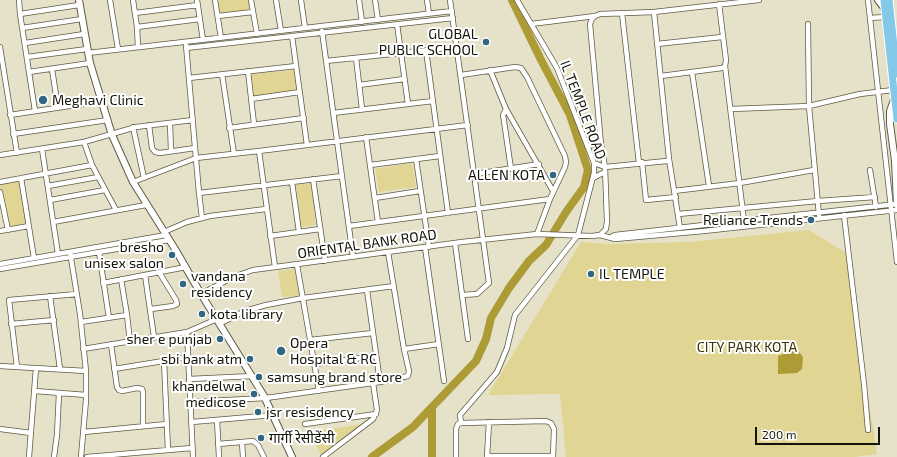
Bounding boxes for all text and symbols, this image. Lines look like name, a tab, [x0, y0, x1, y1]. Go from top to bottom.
place label: GLOBAL PUBLIC SCHOOL	[379, 26, 478, 58]
marker: GLOBAL PUBLIC SCHOOL	[481, 37, 491, 47]
street label: IL TEMPLE ROAD	[556, 58, 610, 162]
place label: Meghavi Clinic	[52, 92, 144, 108]
marker: Meghavi Clinic	[37, 94, 49, 106]
place label: ALLEN KOTA	[468, 167, 545, 183]
marker: ALLEN KOTA	[548, 170, 558, 180]
place label: Reliance Trends	[703, 212, 803, 228]
marker: Reliance Trends	[806, 215, 816, 225]
street label: ORIENTAL BANK ROAD	[296, 226, 438, 262]
place label: bresho unisex salon	[84, 239, 164, 272]
marker: bresho unisex salon	[167, 250, 177, 260]
place label: IL TEMPLE	[599, 266, 665, 282]
place label: vandana residency	[191, 268, 252, 300]
marker: IL TEMPLE	[586, 269, 596, 279]
marker: vandana residency	[178, 279, 188, 289]
place label: kota library	[210, 306, 283, 322]
marker: kota library	[197, 309, 207, 319]
place label: sher e punjab	[126, 331, 212, 347]
marker: sher e punjab	[215, 334, 225, 344]
place label: Opera Hospital & RC	[290, 335, 377, 368]
park label: CITY PARK KOTA	[697, 339, 797, 355]
marker: Opera Hospital & RC	[275, 345, 287, 357]
place label: sbi bank atm	[161, 351, 242, 367]
marker: sbi bank atm	[245, 354, 255, 364]
place label: samsung brand store	[267, 369, 402, 385]
marker: samsung brand store	[254, 372, 264, 382]
place label: khandelwal medicose	[172, 378, 246, 410]
marker: khandelwal medicose	[249, 389, 259, 399]
place label: jsr resisdency	[266, 404, 354, 420]
marker: jsr resisdency	[253, 407, 263, 417]
scale bar	[757, 419, 882, 445]
text: 200 m	[762, 427, 796, 441]
place label: गार्गी रेसीडेंसी	[269, 430, 335, 446]
marker: गार्गी रेसीडेंसी	[256, 433, 266, 443]

